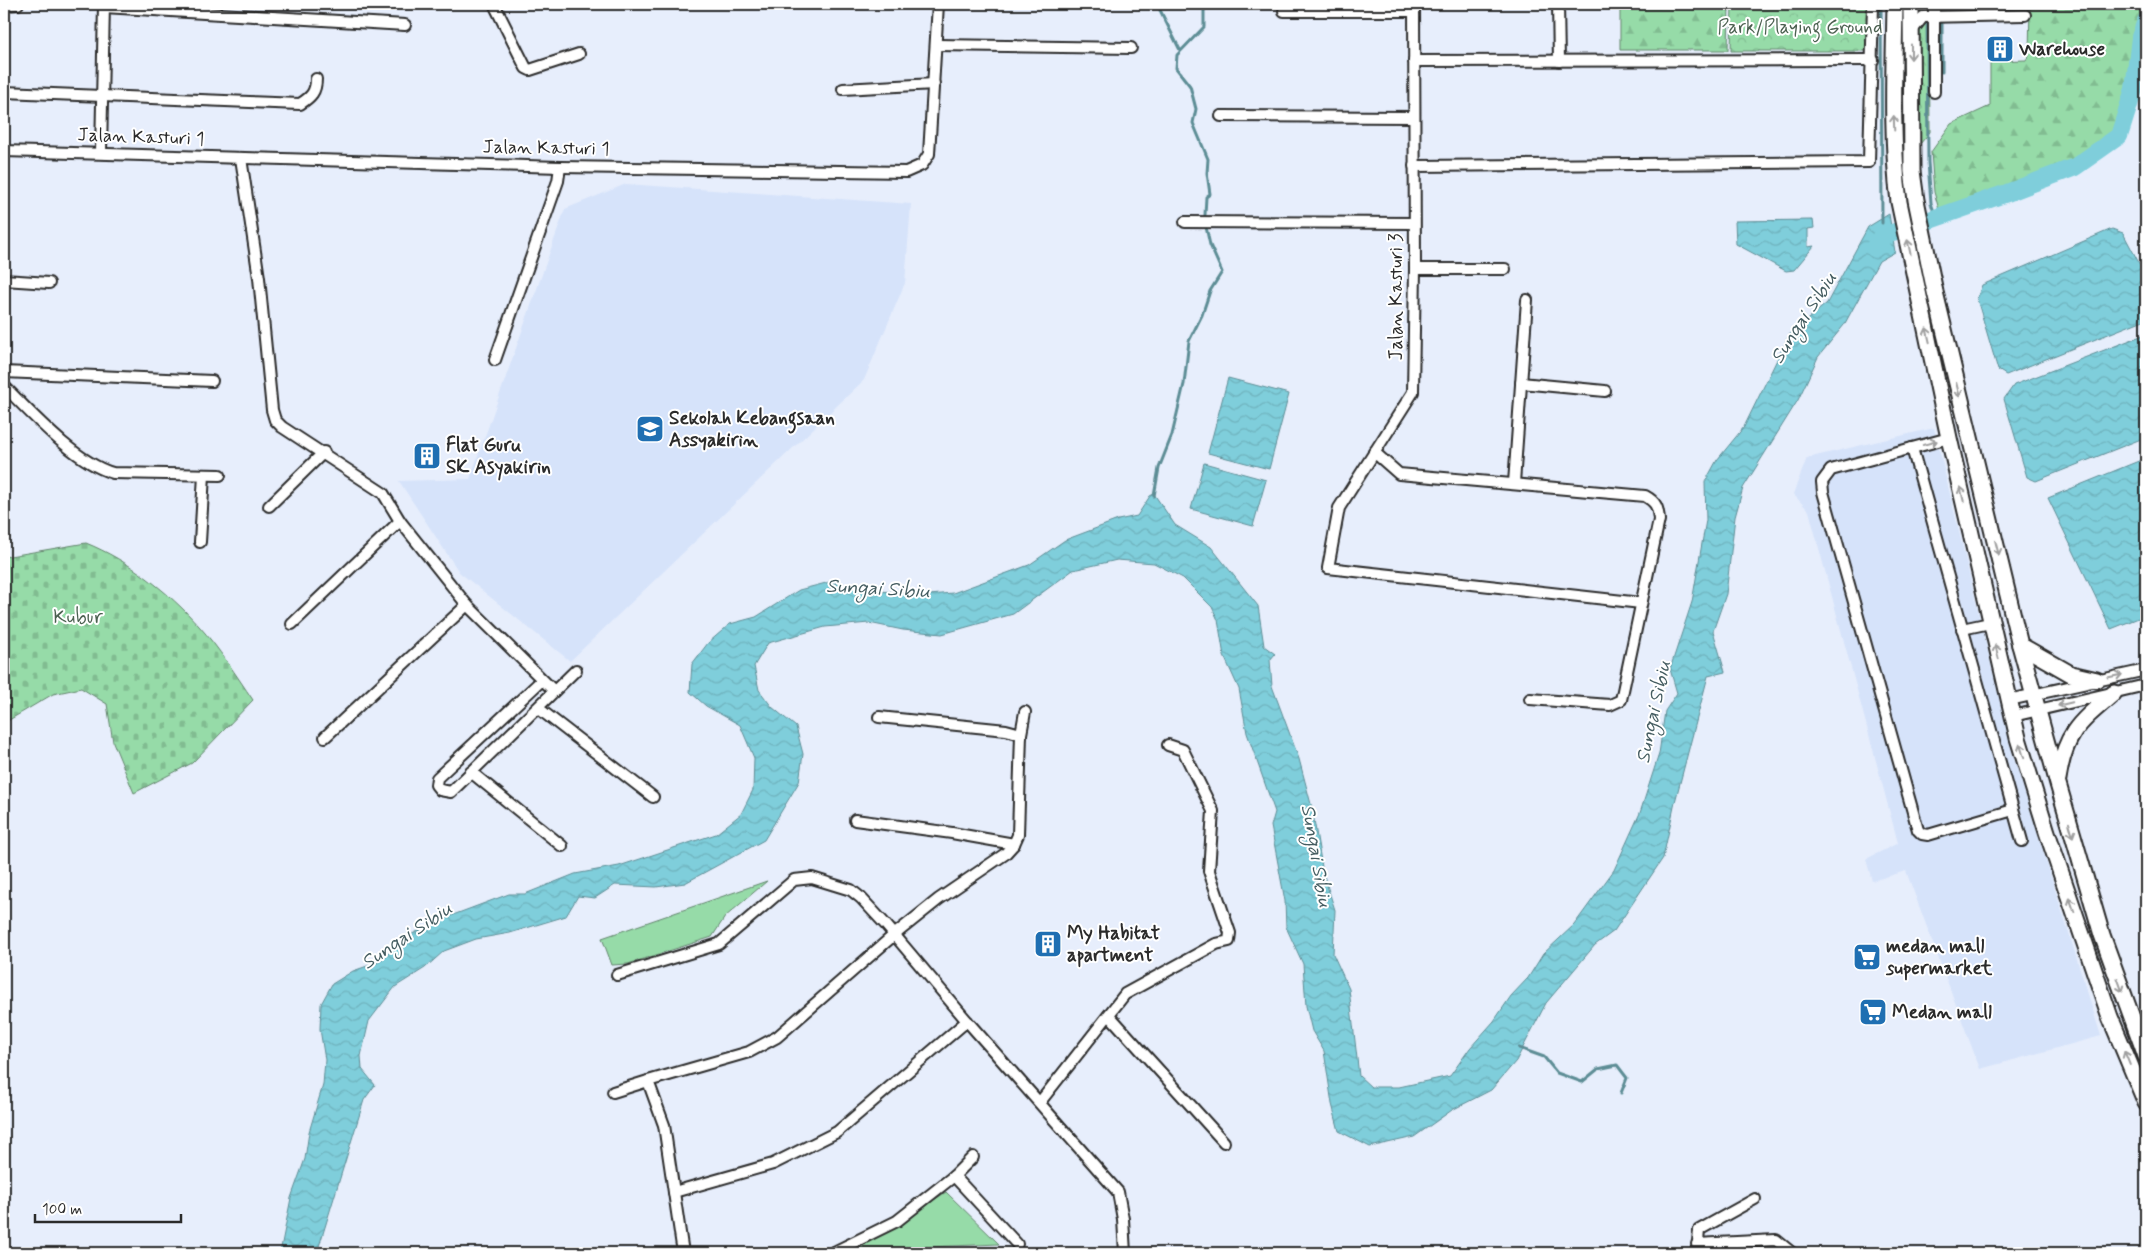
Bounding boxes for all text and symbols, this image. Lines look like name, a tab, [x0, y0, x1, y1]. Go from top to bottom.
park label: Park/Playing Ground	[1718, 15, 1882, 43]
building icon: Warehouse	[1985, 34, 2015, 64]
place label: Warehouse	[2018, 37, 2105, 62]
one-way arrow	[1906, 44, 1916, 60]
one-way arrow	[1890, 115, 1899, 131]
street label: Jalan Kasturi 1	[77, 122, 205, 152]
street label: Jalan Kasturi 1	[482, 134, 610, 162]
street label: Jalan Kasturi 3	[1384, 233, 1409, 361]
one-way arrow	[1904, 240, 1913, 256]
water label: Sungai Sibiu	[1764, 267, 1845, 370]
one-way arrow	[1923, 327, 1932, 343]
one-way arrow	[1954, 381, 1963, 397]
place label: Sekolah Kebangsaan Assyakirin	[669, 406, 835, 453]
school or university icon: Sekolah Kebangsaan Assyakirin	[635, 414, 665, 444]
place label: Flat Guru SK Asyakirin	[446, 433, 551, 481]
one-way arrow	[1922, 438, 1938, 447]
building icon: Flat Guru SK Asyakirin	[412, 441, 442, 471]
one-way arrow	[1957, 486, 1966, 502]
one-way arrow	[1992, 539, 2002, 555]
water label: Sungai Sibiu	[825, 573, 931, 607]
park label: Kubur	[53, 605, 103, 630]
one-way arrow	[1992, 645, 2001, 661]
water label: Sungai Sibiu	[1630, 658, 1680, 766]
one-way arrow	[2107, 671, 2123, 681]
one-way arrow	[2057, 700, 2073, 709]
one-way arrow	[2017, 743, 2027, 759]
water label: Sungai Sibiu	[1292, 802, 1338, 910]
one-way arrow	[2067, 822, 2077, 838]
water label: Sungai Sibiu	[356, 896, 459, 978]
one-way arrow	[2067, 898, 2076, 914]
place label: My Habitat apartment	[1067, 921, 1160, 968]
building icon: My Habitat apartment	[1033, 929, 1063, 959]
place label: medan mall supermarket	[1885, 934, 1993, 981]
supermarket icon: medan mall supermarket	[1852, 942, 1882, 972]
one-way arrow	[2116, 977, 2125, 993]
supermarket icon: Medan mall	[1858, 997, 1888, 1027]
place label: Medan mall	[1892, 1000, 1992, 1025]
one-way arrow	[2122, 1051, 2131, 1066]
scale bar	[35, 1192, 181, 1224]
text: 100 m	[42, 1200, 82, 1220]

